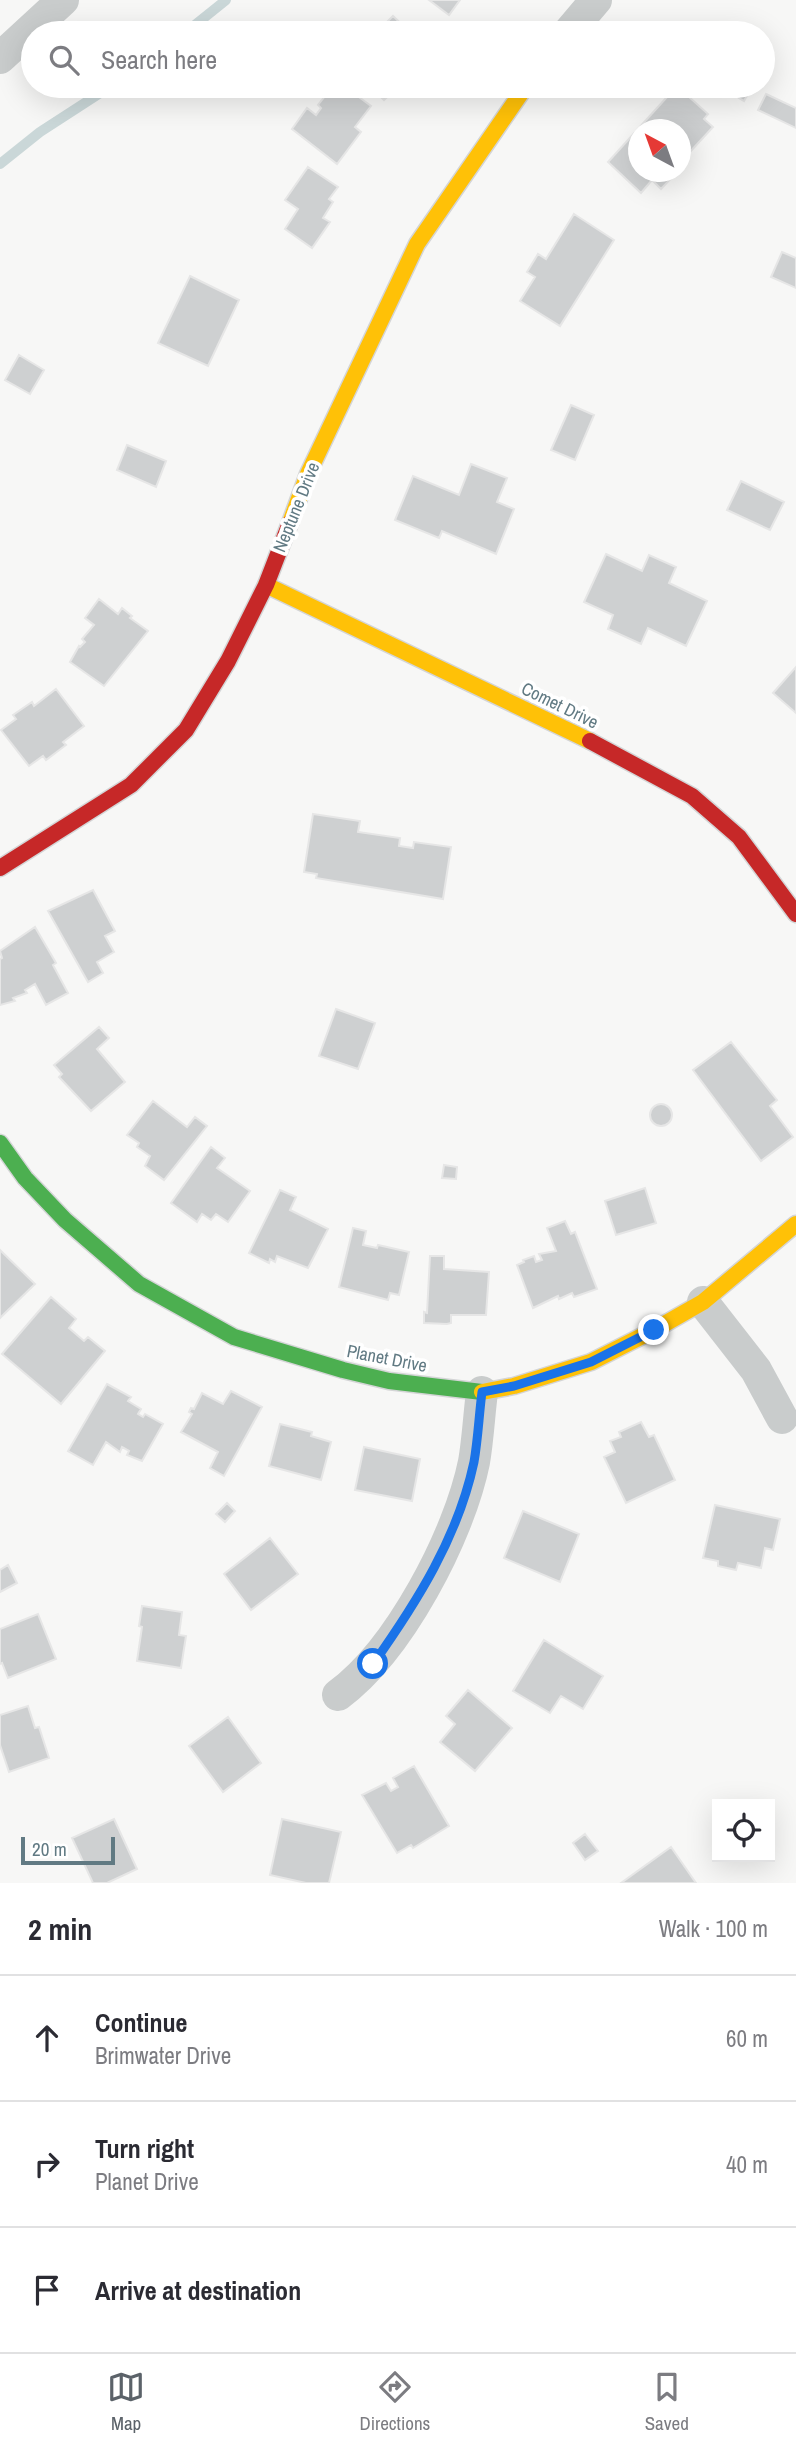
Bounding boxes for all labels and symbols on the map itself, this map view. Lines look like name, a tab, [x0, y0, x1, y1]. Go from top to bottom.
north arrow	[628, 119, 691, 182]
street label: Neptune Drive	[267, 458, 325, 556]
street label: Comet Drive	[517, 676, 603, 734]
route end	[638, 1314, 669, 1345]
street label: Planet Drive	[345, 1338, 429, 1378]
route start	[357, 1648, 388, 1679]
scale bar	[21, 1834, 116, 1866]

